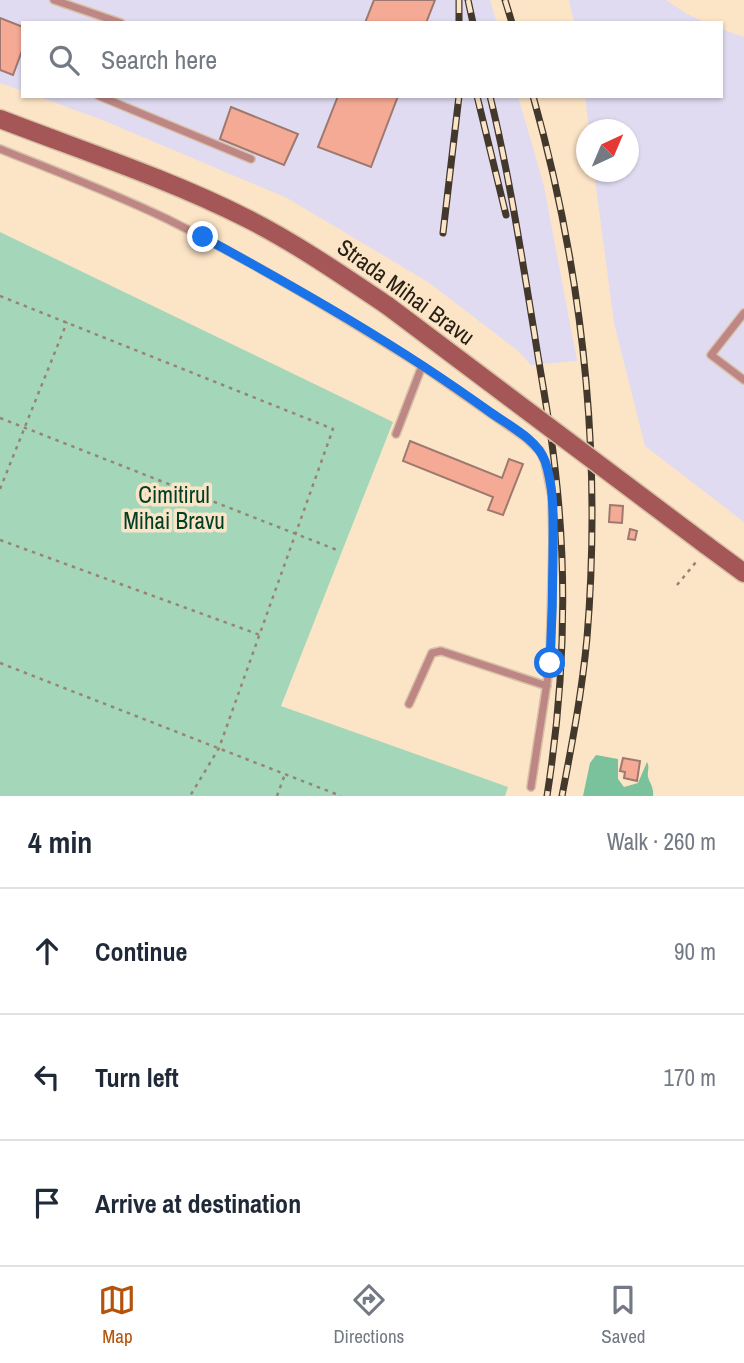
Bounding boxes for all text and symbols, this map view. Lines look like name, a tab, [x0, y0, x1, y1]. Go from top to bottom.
search box	[21, 21, 723, 98]
icon: search	[45, 41, 83, 79]
text: Search here	[101, 42, 217, 77]
north arrow	[576, 119, 639, 182]
route end	[187, 221, 218, 252]
street label: Strada Mihai Bravu	[331, 231, 481, 352]
park label: Cimitirul Mihai Bravu	[123, 479, 225, 536]
route start	[534, 647, 565, 678]
text: 4 min	[28, 822, 92, 862]
text: Walk · 260 m	[607, 826, 716, 857]
icon: ahead	[28, 932, 66, 970]
text: Continue	[95, 934, 187, 969]
text: 90 m	[674, 936, 716, 967]
icon: left	[28, 1058, 66, 1096]
text: Turn left	[95, 1060, 179, 1095]
text: 170 m	[664, 1062, 716, 1093]
icon: arrive	[28, 1184, 66, 1222]
text: Arrive at destination	[95, 1186, 301, 1221]
tab: Map	[98, 1281, 136, 1349]
tab: Directions	[333, 1281, 404, 1349]
tab: Saved	[601, 1281, 646, 1349]

